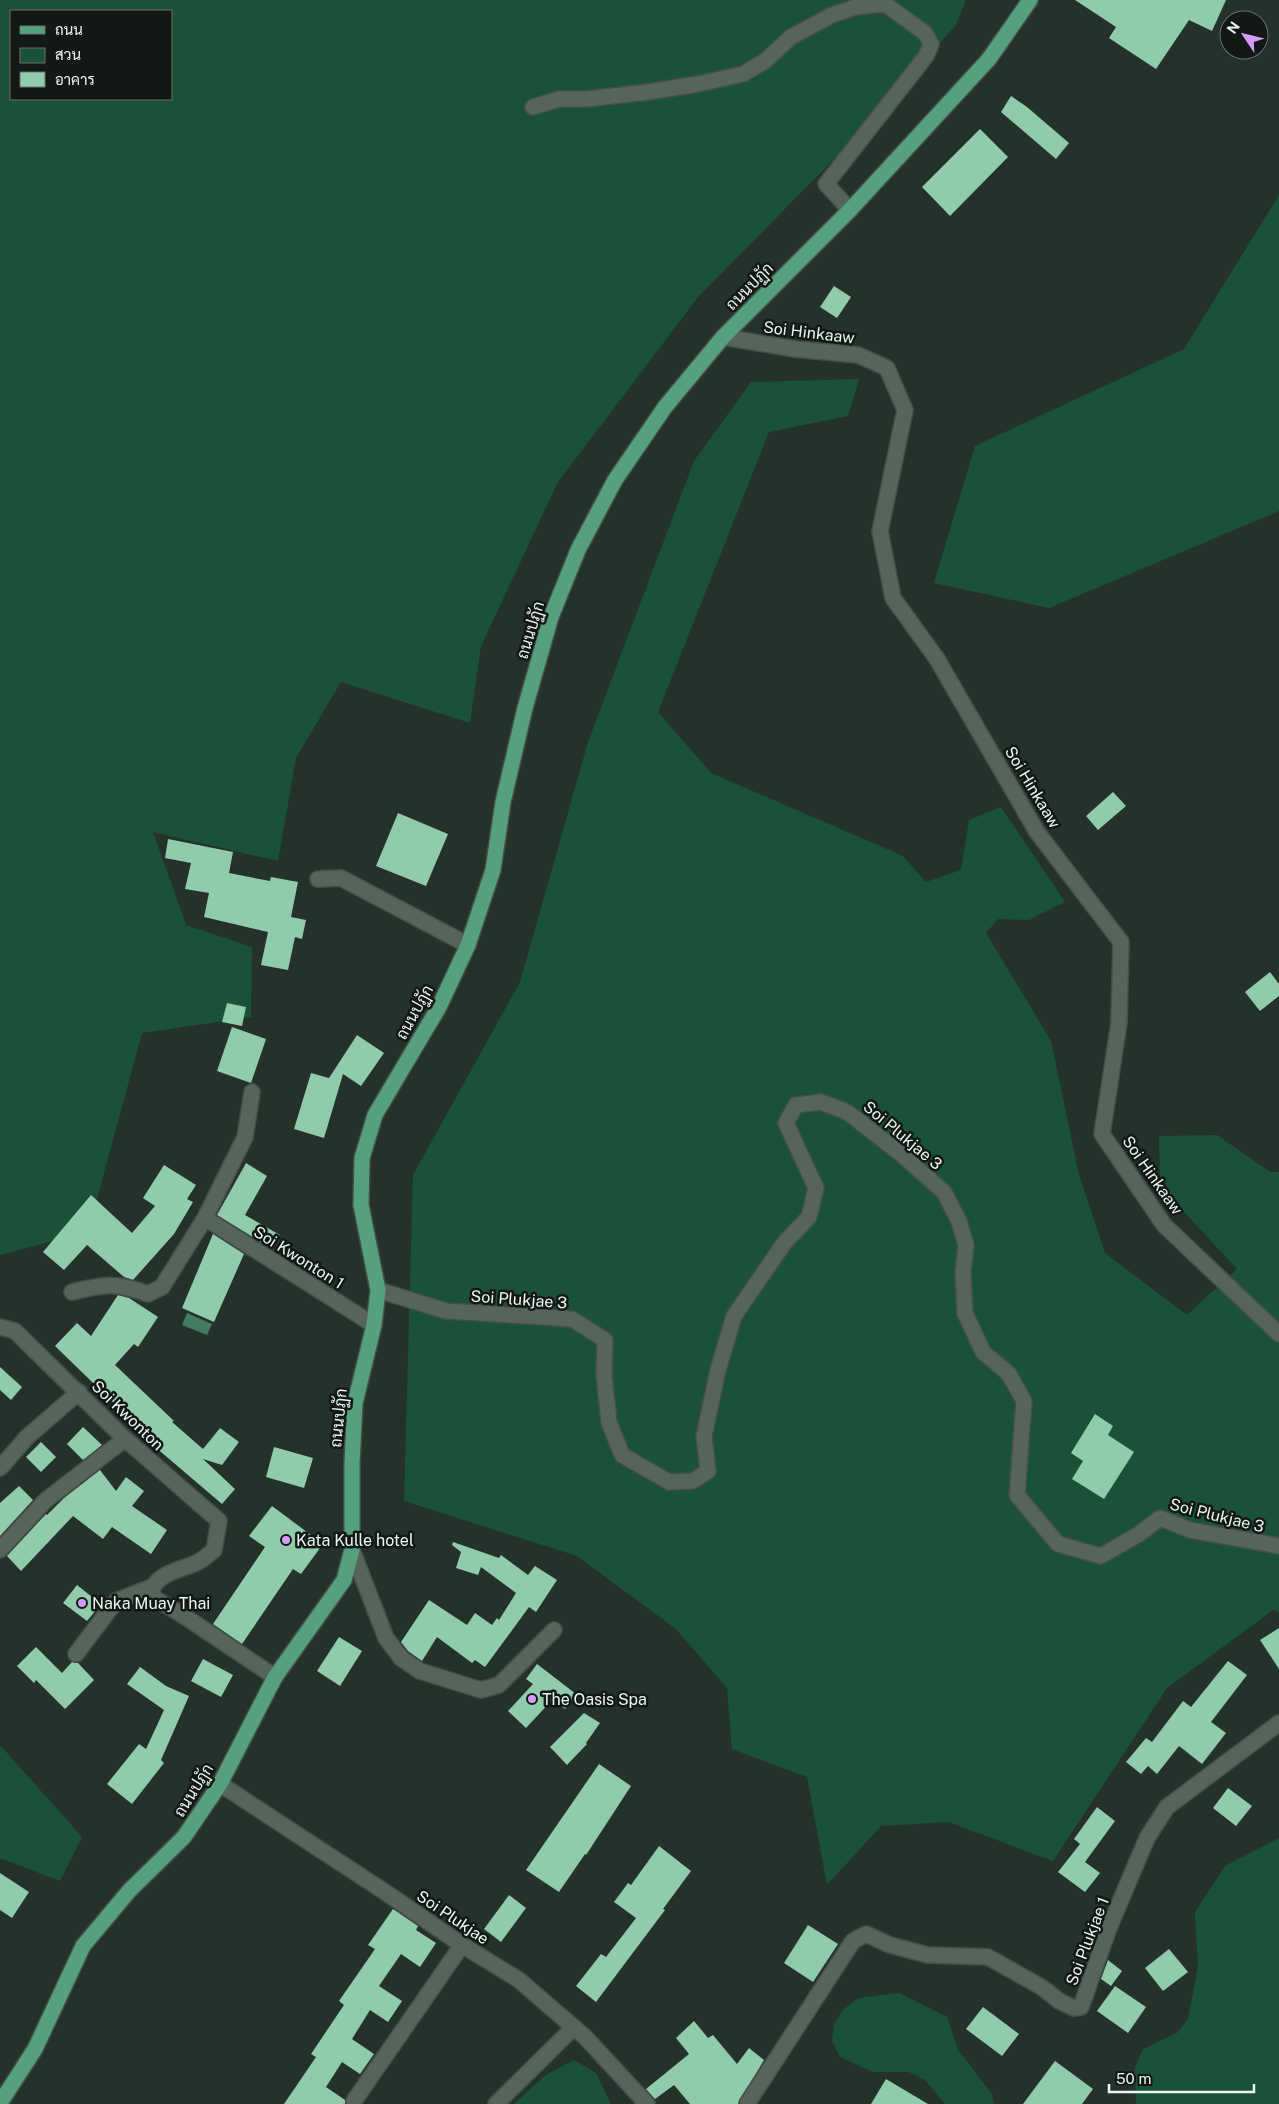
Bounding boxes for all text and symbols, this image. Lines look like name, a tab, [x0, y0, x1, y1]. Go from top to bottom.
legend	[10, 10, 172, 100]
north arrow	[1219, 10, 1269, 60]
text: N	[1224, 18, 1243, 37]
text: ถนน	[55, 21, 83, 38]
text: สวน	[55, 46, 81, 63]
text: อาคาร	[55, 71, 95, 88]
street label: ถนนปฏัก	[721, 258, 778, 315]
street label: Soi Hinkaaw	[762, 317, 856, 348]
street label: ถนนปฏัก	[512, 599, 549, 662]
street label: Soi Hinkaaw	[1001, 743, 1065, 832]
street label: ถนนปฏัก	[391, 981, 438, 1043]
street label: Soi Plukjae 3	[860, 1097, 946, 1174]
street label: Soi Hinkaaw	[1118, 1132, 1187, 1219]
street label: Soi Kwonton 1	[250, 1222, 347, 1293]
street label: Soi Plukjae 3	[470, 1287, 568, 1312]
street label: Soi Kwonton	[88, 1376, 167, 1454]
street label: ถนนปฏัก	[325, 1388, 352, 1449]
street label: Soi Plukjae 3	[1168, 1495, 1266, 1536]
place label: Kata Kulle hotel	[296, 1531, 414, 1550]
marker: Kata Kulle hotel	[280, 1534, 292, 1546]
place label: Naka Muay Thai	[92, 1594, 210, 1613]
marker: Naka Muay Thai	[76, 1597, 88, 1609]
place label: The Oasis Spa	[542, 1690, 647, 1709]
marker: The Oasis Spa	[526, 1693, 538, 1705]
street label: ถนนปฏัก	[169, 1760, 218, 1821]
street label: Soi Plukjae	[413, 1886, 492, 1948]
street label: Soi Plukjae 1	[1062, 1894, 1113, 1988]
scale bar	[1109, 2062, 1254, 2094]
text: 50 m	[1116, 2070, 1151, 2087]

